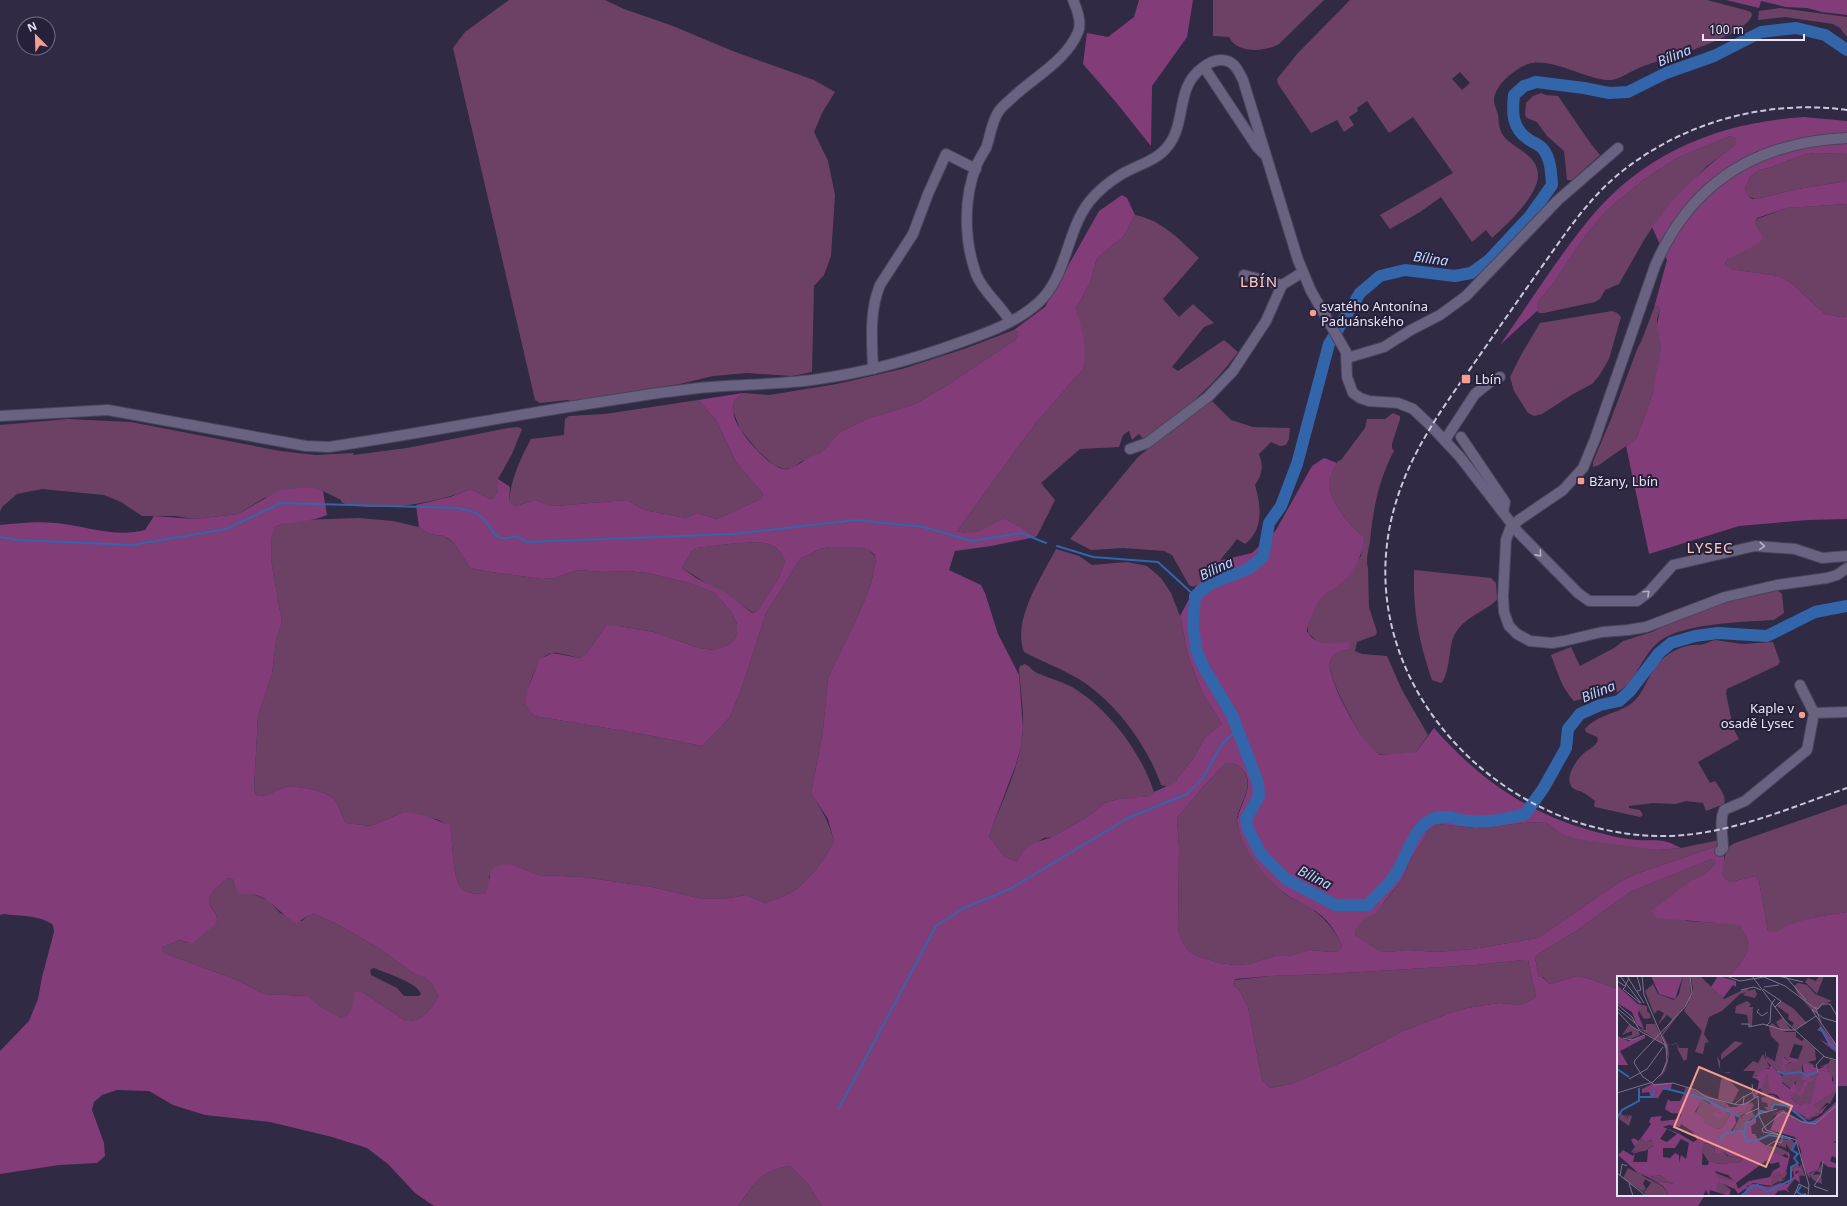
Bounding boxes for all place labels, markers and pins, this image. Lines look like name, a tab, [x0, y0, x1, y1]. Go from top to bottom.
place label: svatého Antonína Paduánského	[1321, 297, 1428, 330]
marker: svatého Antonína Paduánského	[1308, 308, 1318, 318]
place label: Lbín	[1475, 370, 1501, 388]
marker: Lbín	[1460, 373, 1472, 385]
place label: Bžany, Lbín	[1589, 472, 1658, 490]
marker: Bžany, Lbín	[1576, 476, 1586, 486]
place label: Kaple v osadě Lysec	[1721, 699, 1794, 732]
marker: Kaple v osadě Lysec	[1797, 710, 1807, 720]

